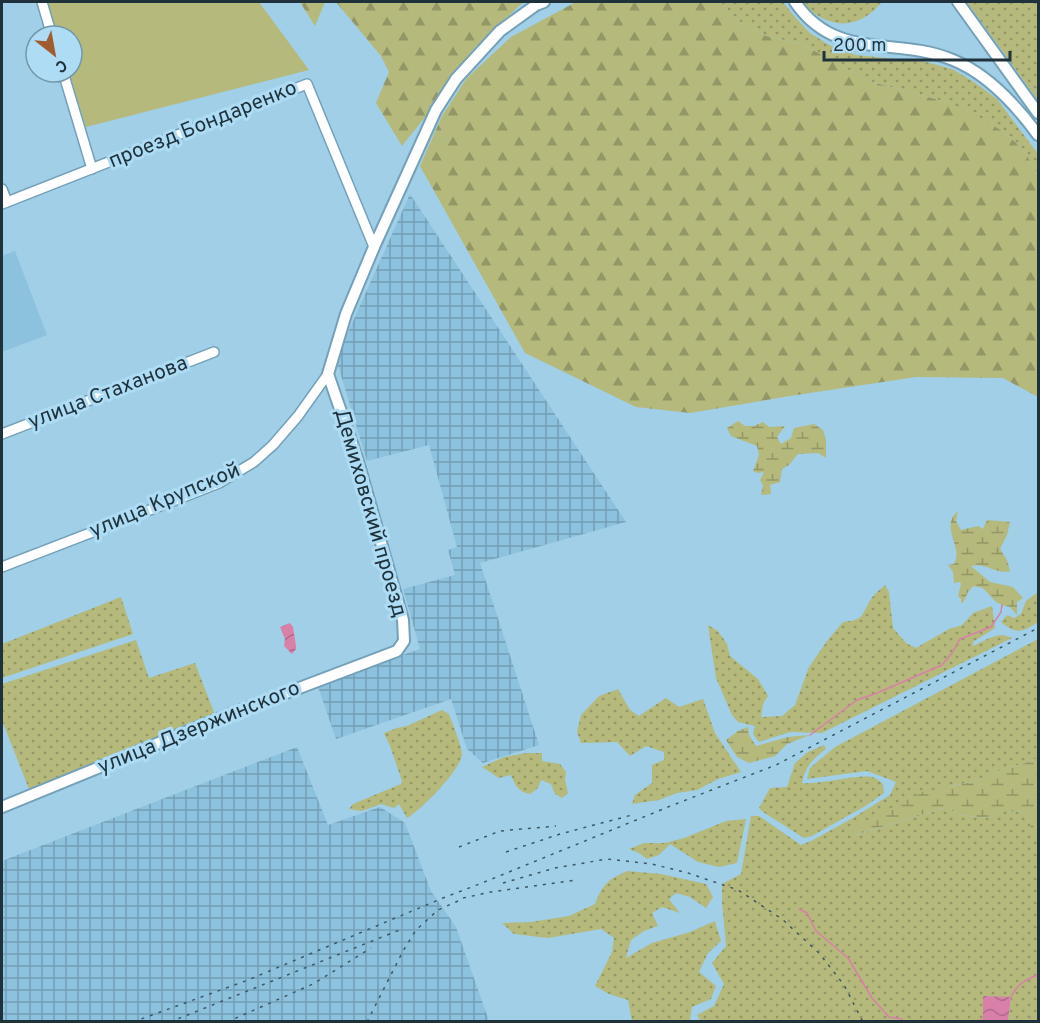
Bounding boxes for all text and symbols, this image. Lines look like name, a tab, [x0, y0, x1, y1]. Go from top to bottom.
north arrow	[24, 24, 84, 84]
scale bar	[824, 24, 1010, 62]
text: 200 m	[833, 35, 886, 58]
text: С	[51, 54, 70, 76]
street label: проезд Бондаренко	[105, 75, 301, 175]
street label: улица Стаханова	[24, 350, 192, 436]
street label: Демиховский проезд	[327, 406, 413, 620]
street label: улица Крупской	[86, 457, 244, 545]
street label: улица Дзержинского	[94, 675, 304, 781]

